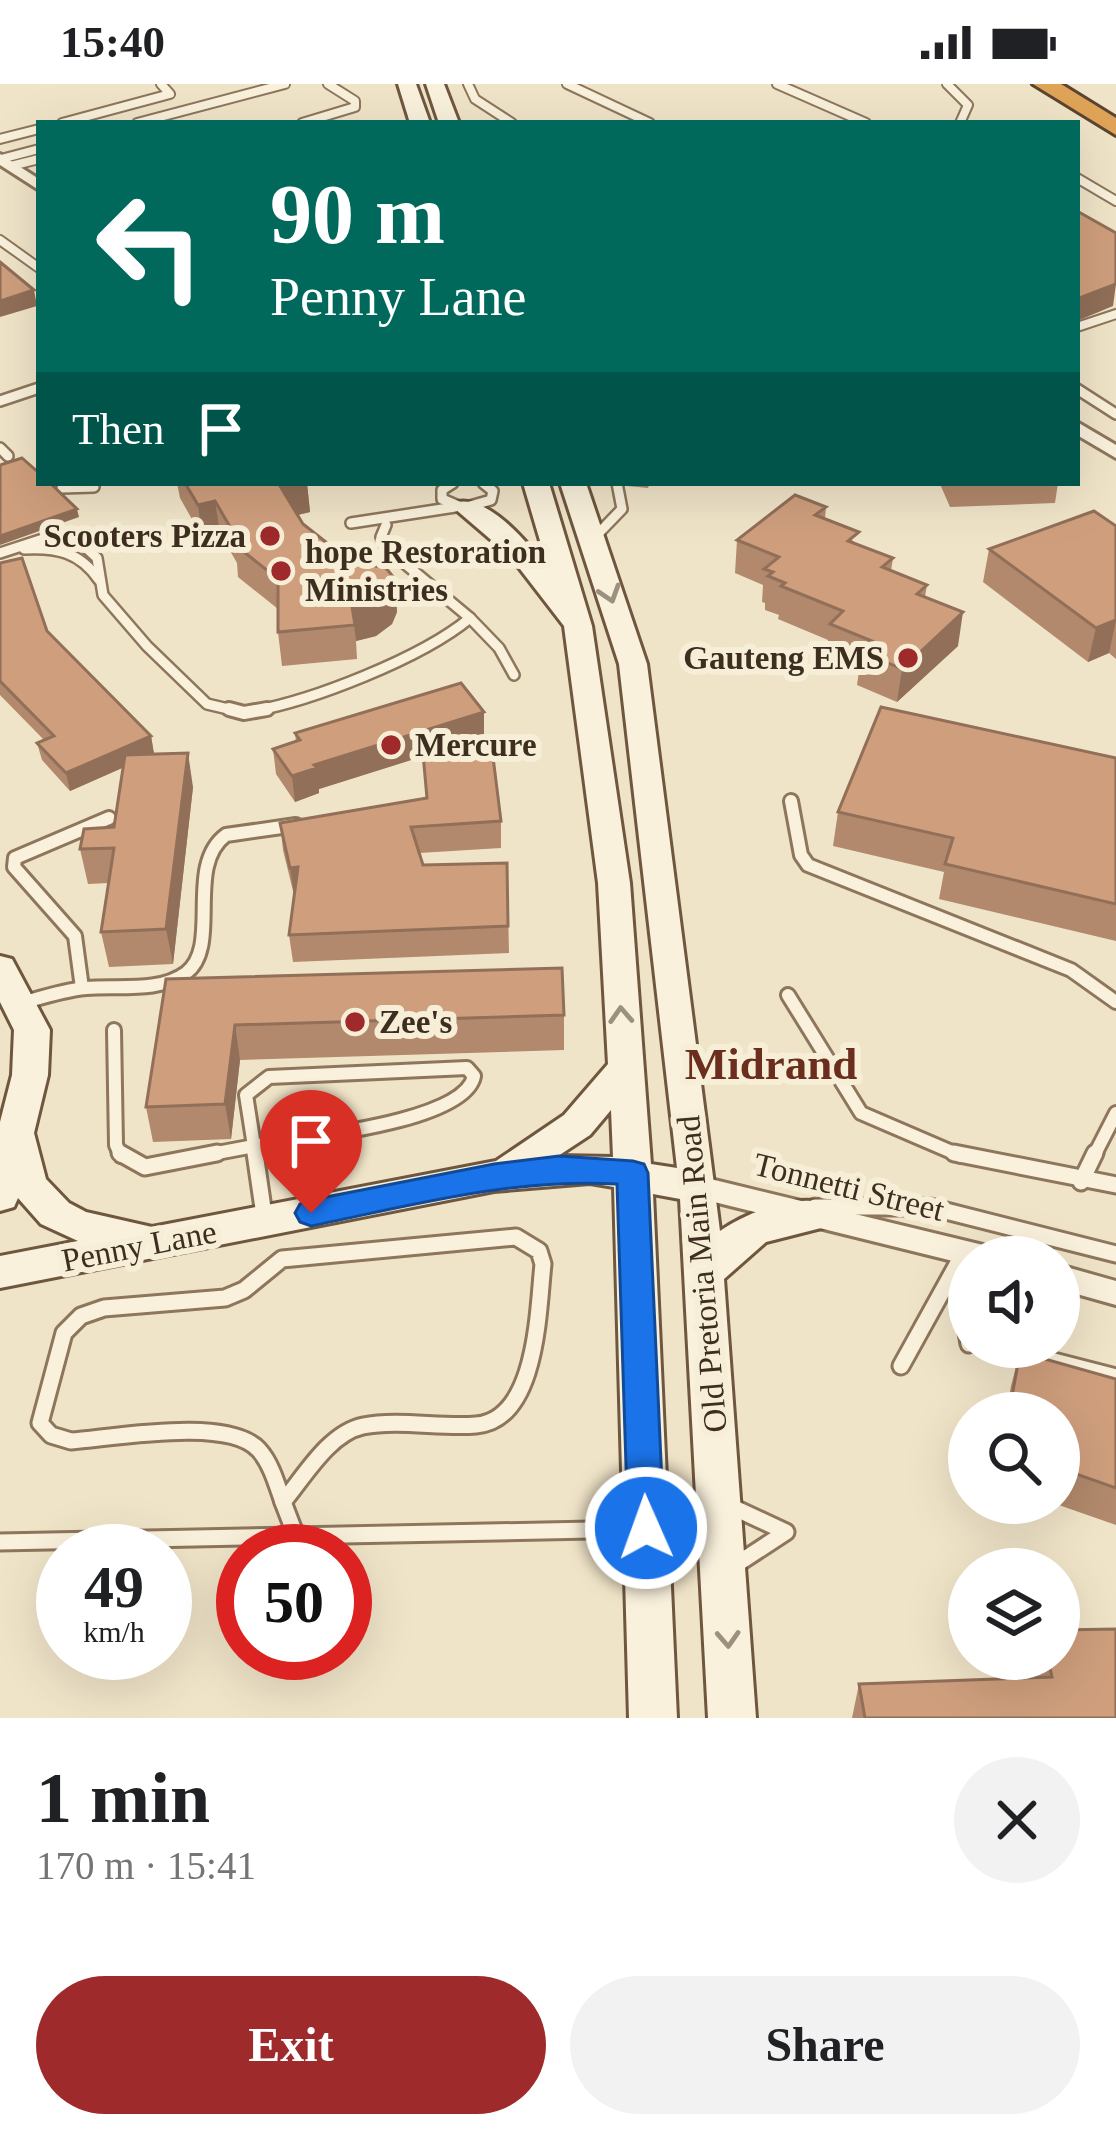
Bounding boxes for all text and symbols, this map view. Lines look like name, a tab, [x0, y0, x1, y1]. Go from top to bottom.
text: 15:40	[60, 17, 165, 67]
icon: left	[72, 168, 228, 324]
text: 90 m	[270, 168, 445, 261]
text: Penny Lane	[270, 267, 526, 327]
icon: arrive	[188, 396, 254, 462]
text: Then	[72, 404, 164, 454]
place label: Scooters Pizza	[44, 518, 246, 554]
marker: Scooters Pizza	[257, 523, 283, 549]
place label: hope Restoration Ministries	[305, 534, 546, 608]
marker: hope Restoration Ministries	[268, 558, 294, 584]
one-way arrow	[595, 583, 620, 604]
place label: Gauteng EMS	[683, 640, 884, 676]
marker: Gauteng EMS	[895, 645, 921, 671]
place label: Mercure	[415, 727, 537, 763]
marker: Mercure	[378, 732, 404, 758]
place label: Zee's	[379, 1004, 452, 1040]
one-way arrow	[608, 1005, 634, 1023]
marker: Zee's	[342, 1009, 368, 1035]
district label: Midrand	[685, 1039, 857, 1089]
pin	[260, 1090, 362, 1213]
icon: arrive	[278, 1108, 344, 1174]
street label: Old Pretoria Main Road	[670, 1114, 734, 1434]
street label: Tonnetti Street	[750, 1146, 948, 1228]
street label: Penny Lane	[59, 1213, 219, 1279]
map controls	[948, 1236, 1080, 1680]
button: sound	[948, 1236, 1080, 1368]
button: search	[948, 1392, 1080, 1524]
position arrow	[583, 1465, 709, 1591]
speed limit sign: 50	[216, 1524, 372, 1680]
button: layers	[948, 1548, 1080, 1680]
text: 49	[84, 1554, 144, 1620]
text: km/h	[83, 1615, 145, 1648]
one-way arrow	[715, 1630, 741, 1649]
button: close	[954, 1757, 1080, 1883]
text: 1 min	[36, 1758, 210, 1838]
text: 170 m · 15:41	[36, 1844, 256, 1887]
button: Exit	[36, 1976, 546, 2114]
button: Share	[570, 1976, 1080, 2114]

